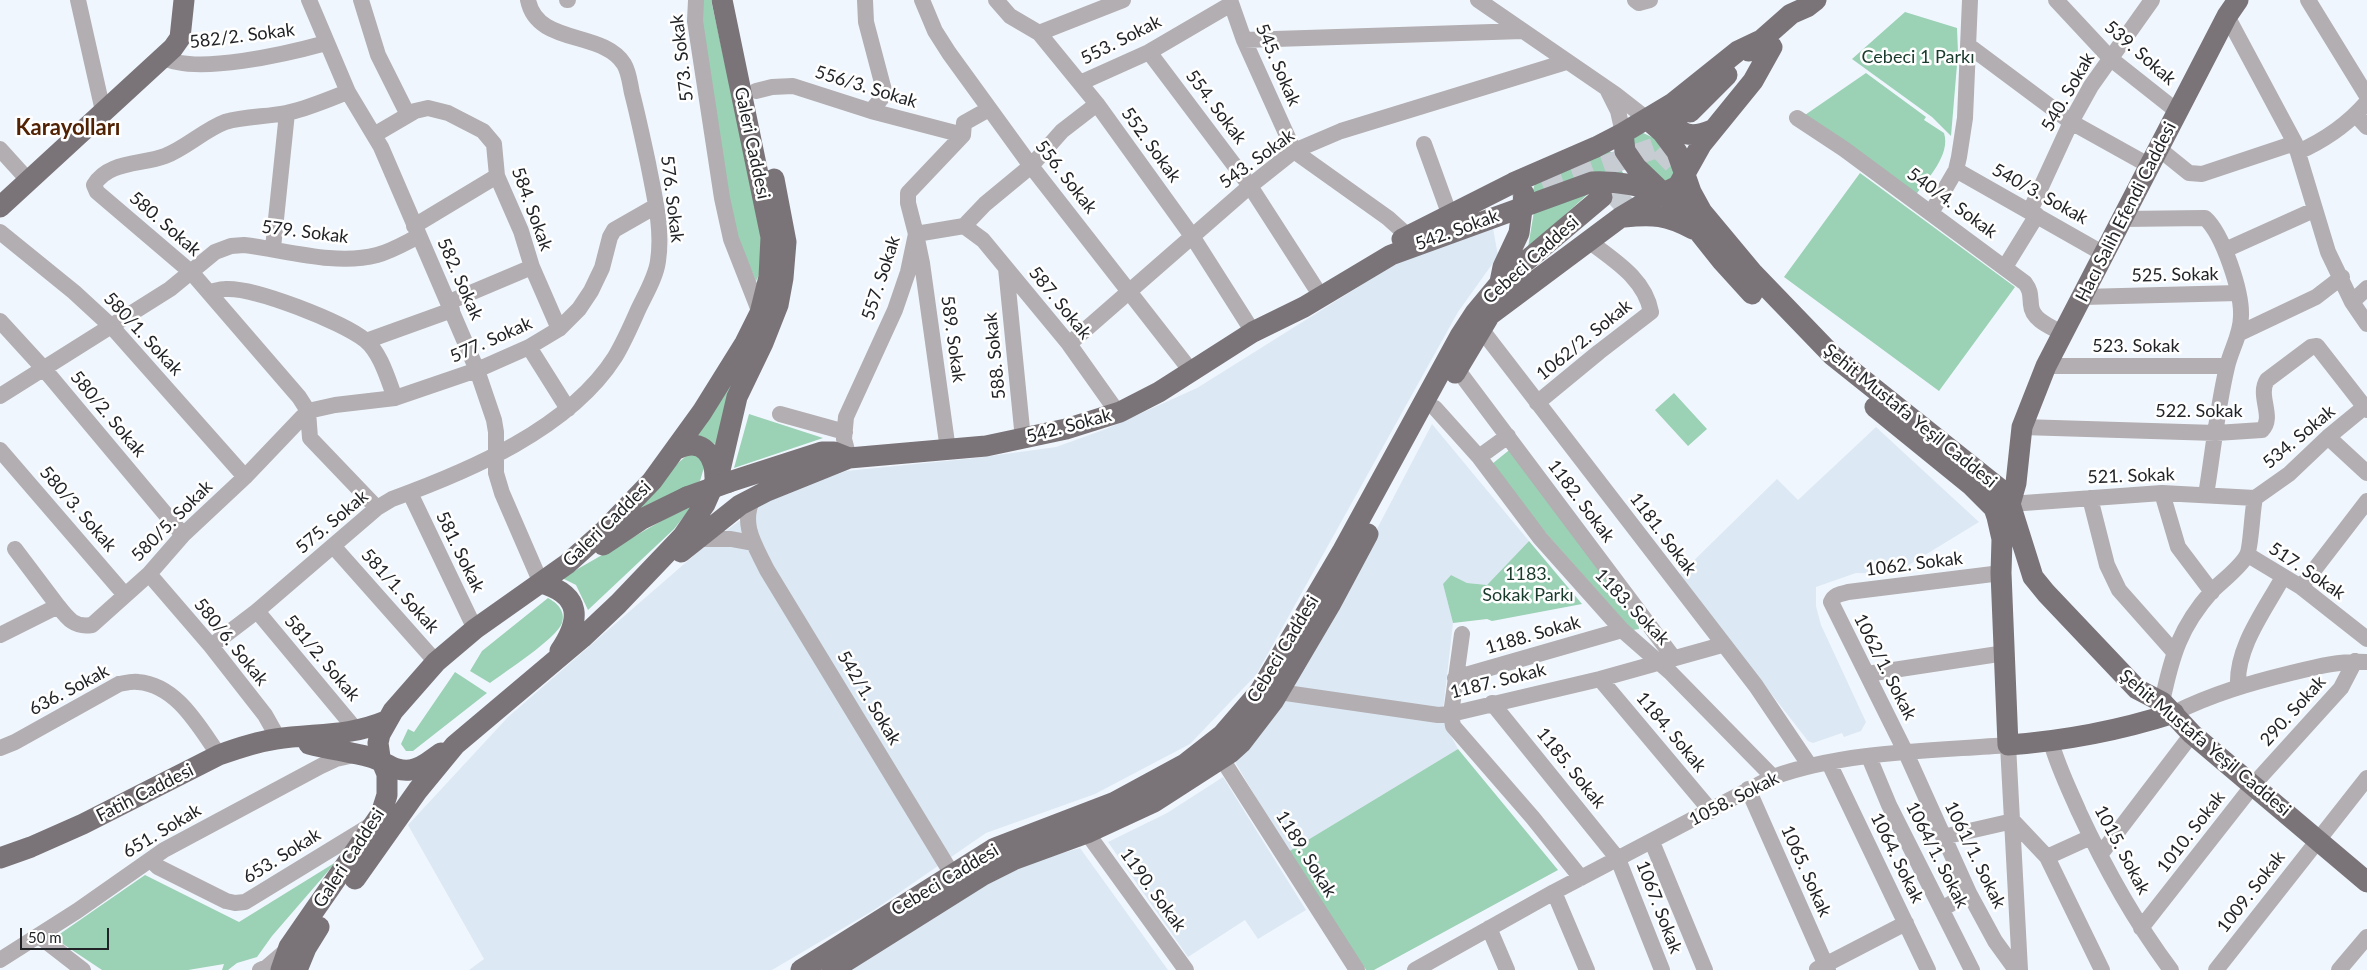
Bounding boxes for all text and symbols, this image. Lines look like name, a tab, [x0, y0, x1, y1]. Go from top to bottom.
street label: 553. Sokak	[1077, 11, 1165, 69]
street label: 573. Sokak	[666, 13, 698, 103]
street label: 539. Sokak	[2100, 16, 2180, 90]
street label: 582/2. Sokak	[188, 19, 296, 53]
street label: 545. Sokak	[1251, 21, 1305, 109]
park label: Cebeci 1 Parkı	[1862, 46, 1974, 68]
street label: 540. Sokak	[2037, 49, 2099, 135]
street label: 556/3. Sokak	[812, 61, 920, 113]
street label: 554. Sokak	[1181, 66, 1251, 148]
street label: Galeri Caddesi	[730, 85, 774, 201]
street label: 552. Sokak	[1117, 103, 1185, 187]
district label: Karayolları	[16, 115, 120, 141]
street label: Hacı Salih Efendi Caddesi	[2071, 118, 2181, 306]
street label: 543. Sokak	[1215, 125, 1299, 193]
street label: 556. Sokak	[1031, 136, 1101, 218]
street label: 576. Sokak	[656, 154, 688, 244]
street label: 540/3. Sokak	[1988, 159, 2092, 229]
street label: 540/4. Sokak	[1903, 163, 2001, 243]
street label: 584. Sokak	[507, 164, 557, 254]
street label: 580. Sokak	[125, 187, 205, 261]
street label: 542. Sokak	[1412, 205, 1502, 255]
street label: Cebeci Caddesi	[1479, 211, 1583, 309]
street label: 579. Sokak	[260, 216, 350, 248]
street label: 557. Sokak	[857, 233, 905, 323]
street label: 582. Sokak	[432, 235, 488, 323]
street label: 587. Sokak	[1024, 262, 1096, 344]
street label: 525. Sokak	[2131, 263, 2219, 287]
street label: 580/1. Sokak	[99, 288, 187, 380]
street label: 589. Sokak	[936, 294, 970, 384]
street label: 1062/2. Sokak	[1532, 295, 1636, 385]
street label: 588. Sokak	[980, 311, 1010, 401]
street label: 577. Sokak	[447, 312, 535, 368]
street label: 523. Sokak	[2092, 335, 2180, 357]
street label: Şehit Mustafa Yeşil Caddesi	[1819, 339, 2001, 493]
street label: 580/2. Sokak	[66, 366, 150, 462]
street label: 522. Sokak	[2155, 400, 2243, 422]
street label: 534. Sokak	[2259, 401, 2339, 473]
street label: 542. Sokak	[1024, 404, 1114, 448]
street label: 1182. Sokak	[1543, 455, 1619, 547]
street label: 580/3. Sokak	[35, 462, 121, 556]
street label: 521. Sokak	[2087, 464, 2175, 488]
street label: 580/5. Sokak	[127, 476, 217, 566]
street label: Galeri Caddesi	[558, 477, 656, 571]
street label: 575. Sokak	[292, 486, 372, 558]
street label: 1181. Sokak	[1625, 488, 1701, 580]
street label: 581. Sokak	[431, 508, 489, 596]
street label: 517. Sokak	[2265, 538, 2349, 604]
street label: 581/1. Sokak	[357, 544, 443, 638]
street label: 1062. Sokak	[1864, 547, 1964, 581]
park label: 1183. Sokak Parkı	[1482, 563, 1574, 606]
street label: 1183. Sokak	[1590, 564, 1674, 650]
street label: Cebeci Caddesi	[1243, 591, 1323, 707]
street label: 580/6. Sokak	[189, 594, 273, 690]
street label: 581/2. Sokak	[280, 610, 364, 706]
street label: 1062/1. Sokak	[1849, 610, 1921, 724]
street label: 1188. Sokak	[1483, 611, 1583, 659]
street label: 542/1. Sokak	[832, 647, 906, 749]
street label: 1187. Sokak	[1448, 659, 1548, 703]
street label: 636. Sokak	[25, 660, 113, 720]
street label: Şehit Mustafa Yeşil Caddesi	[2115, 665, 2295, 821]
street label: 290. Sokak	[2256, 671, 2330, 751]
street label: 1184. Sokak	[1631, 688, 1711, 776]
street label: 1185. Sokak	[1532, 723, 1610, 813]
street label: Fatih Caddesi	[93, 759, 197, 827]
street label: 1058. Sokak	[1686, 767, 1782, 831]
street label: 1010. Sokak	[2152, 787, 2230, 877]
street label: 1064/1. Sokak	[1901, 798, 1973, 912]
street label: 1061/1. Sokak	[1940, 798, 2010, 912]
street label: 651. Sokak	[119, 799, 205, 863]
street label: 1015. Sokak	[2090, 802, 2154, 898]
street label: Galeri Caddesi	[309, 804, 389, 912]
street label: 1189. Sokak	[1271, 807, 1341, 901]
street label: 1064. Sokak	[1866, 809, 1928, 907]
street label: 1065. Sokak	[1776, 822, 1836, 920]
street label: 653. Sokak	[239, 824, 325, 888]
street label: Cebeci Caddesi	[887, 840, 1003, 920]
street label: 1190. Sokak	[1116, 844, 1190, 936]
street label: 1009. Sokak	[2212, 847, 2290, 937]
street label: 1067. Sokak	[1631, 857, 1687, 957]
scale bar	[22, 918, 111, 950]
text: 50 m	[28, 928, 62, 946]

